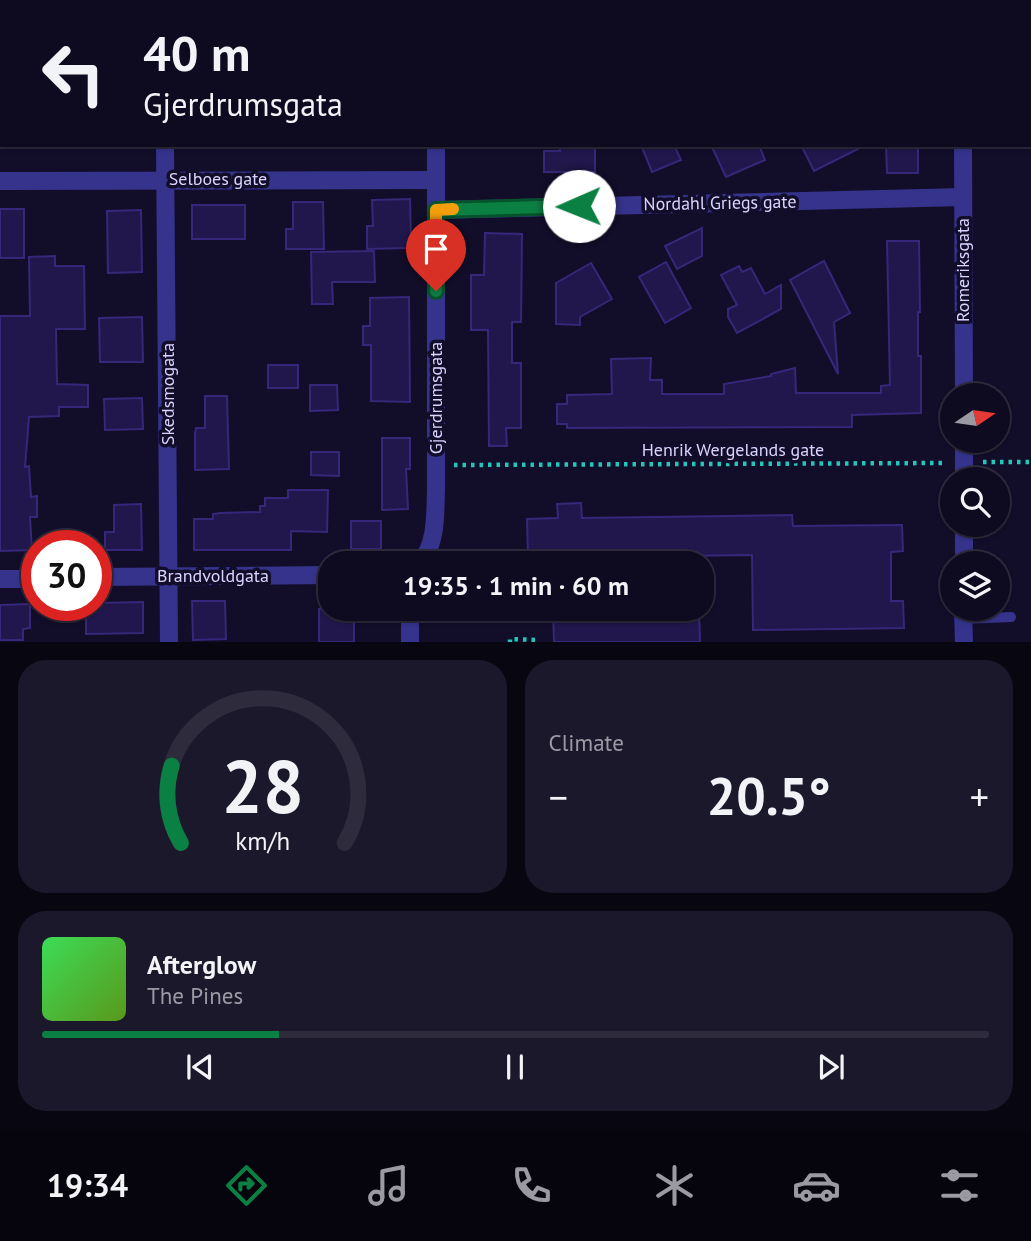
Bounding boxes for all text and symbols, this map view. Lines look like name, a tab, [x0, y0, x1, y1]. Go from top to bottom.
text: 40 m	[143, 21, 250, 85]
icon: left	[28, 28, 119, 119]
text: Gjerdrumsgata	[143, 83, 343, 125]
street label: Selboes gate	[169, 167, 267, 190]
position arrow	[542, 169, 616, 243]
street label: Nordahl Griegs gate	[643, 190, 797, 215]
street label: Romeriksgata	[951, 218, 974, 322]
pin	[406, 219, 466, 291]
icon: arrive	[417, 230, 455, 268]
street label: Gjerdrumsgata	[424, 342, 447, 454]
street label: Skedsmogata	[156, 343, 179, 445]
north arrow	[940, 383, 1010, 453]
map controls	[940, 383, 1010, 621]
street label: Henrik Wergelands gate	[642, 438, 824, 461]
button: search	[940, 467, 1010, 537]
speed limit sign: 30	[21, 530, 112, 621]
button: layers	[940, 551, 1010, 621]
street label: Brandvoldgata	[157, 564, 269, 587]
text: 19:35 · 1 min · 60 m	[403, 569, 629, 602]
text: Climate	[549, 728, 624, 757]
text: 28	[221, 739, 304, 833]
text: 20.5°	[707, 762, 831, 829]
text: −	[549, 772, 568, 821]
text: +	[970, 772, 989, 821]
text: km/h	[235, 824, 290, 856]
text: Afterglow	[147, 948, 256, 981]
text: The Pines	[147, 981, 243, 1010]
icon: previous	[181, 1048, 219, 1086]
icon: pause	[496, 1048, 534, 1086]
icon: next	[812, 1048, 850, 1086]
icon: directions	[222, 1161, 271, 1210]
icon: music	[364, 1161, 413, 1210]
icon: phone	[507, 1161, 556, 1210]
icon: climate	[650, 1161, 699, 1210]
icon: car	[792, 1161, 841, 1210]
icon: filters	[935, 1161, 984, 1210]
text: 19:34	[47, 1164, 128, 1206]

